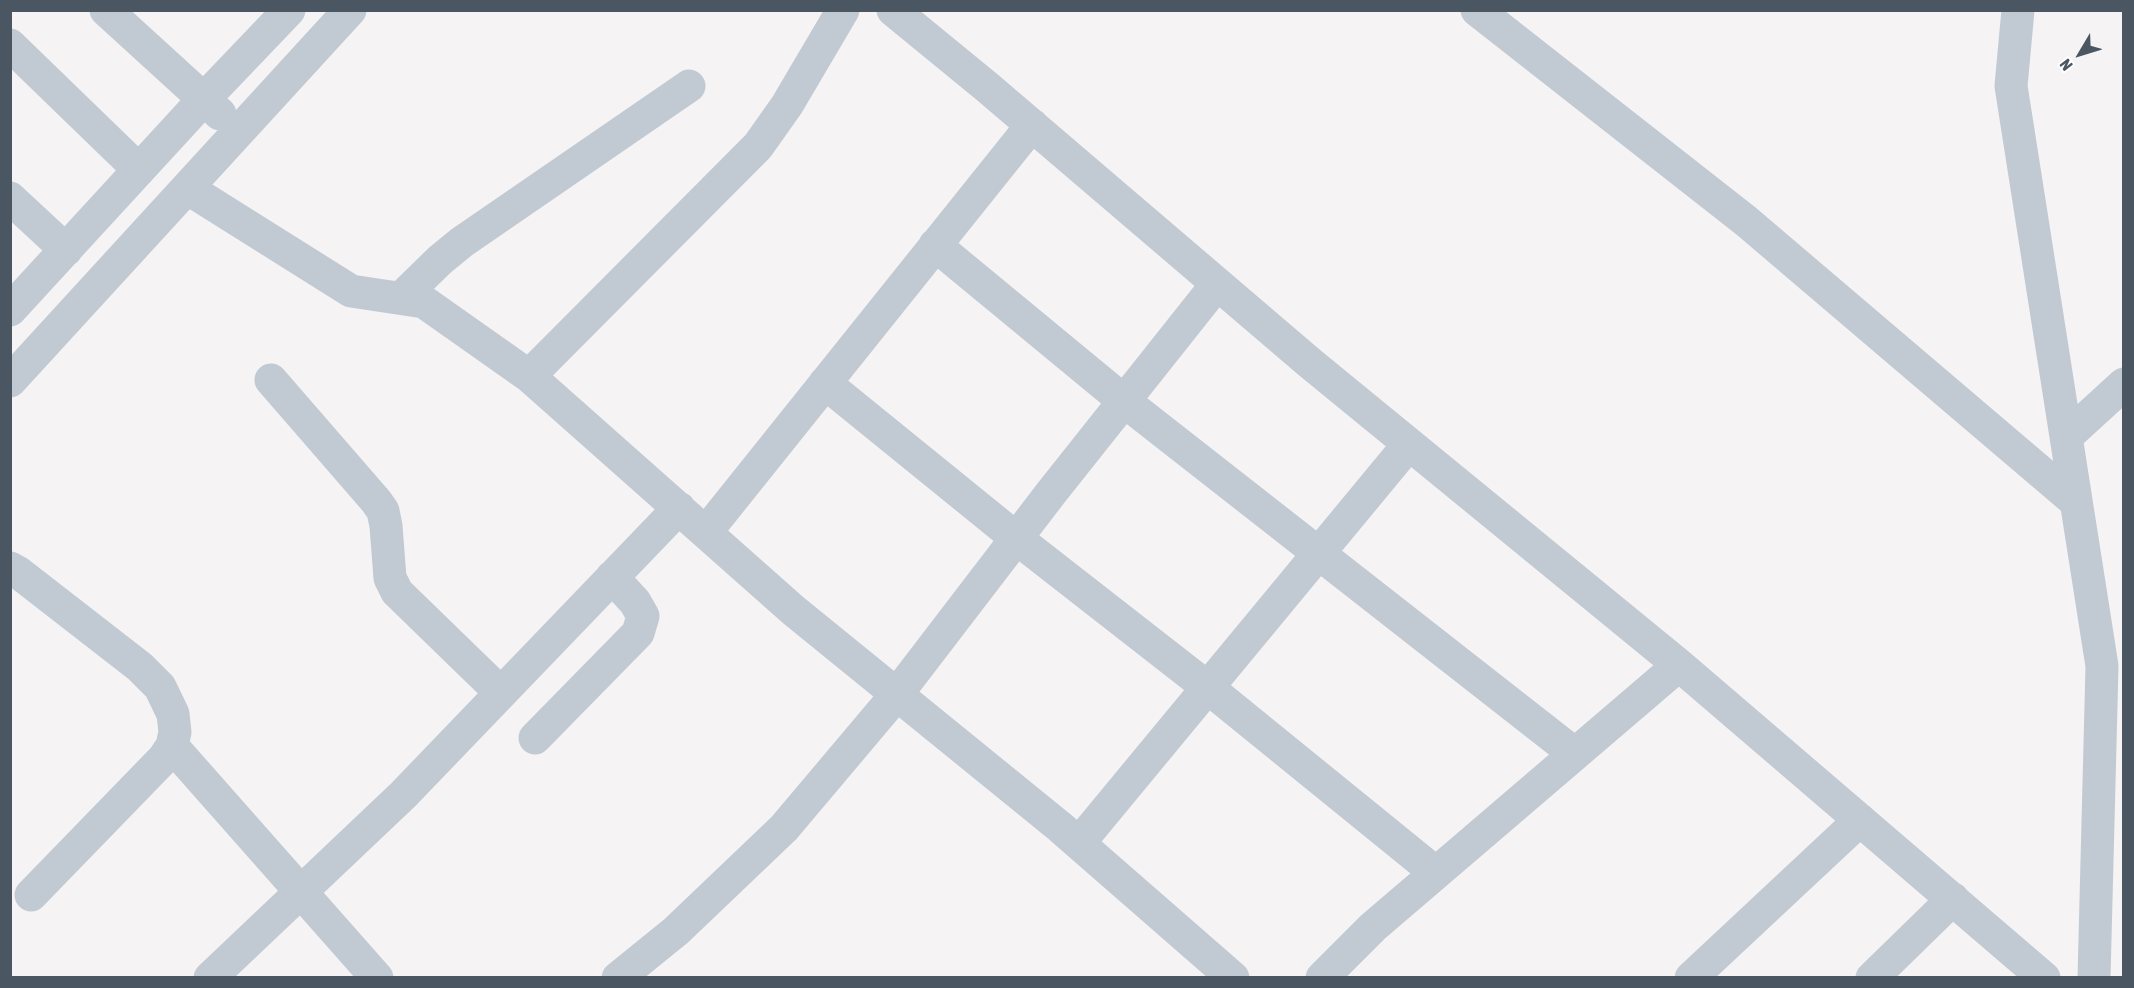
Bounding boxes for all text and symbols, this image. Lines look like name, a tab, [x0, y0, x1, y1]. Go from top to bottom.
north arrow	[2050, 24, 2110, 84]
text: N	[2056, 56, 2076, 74]

